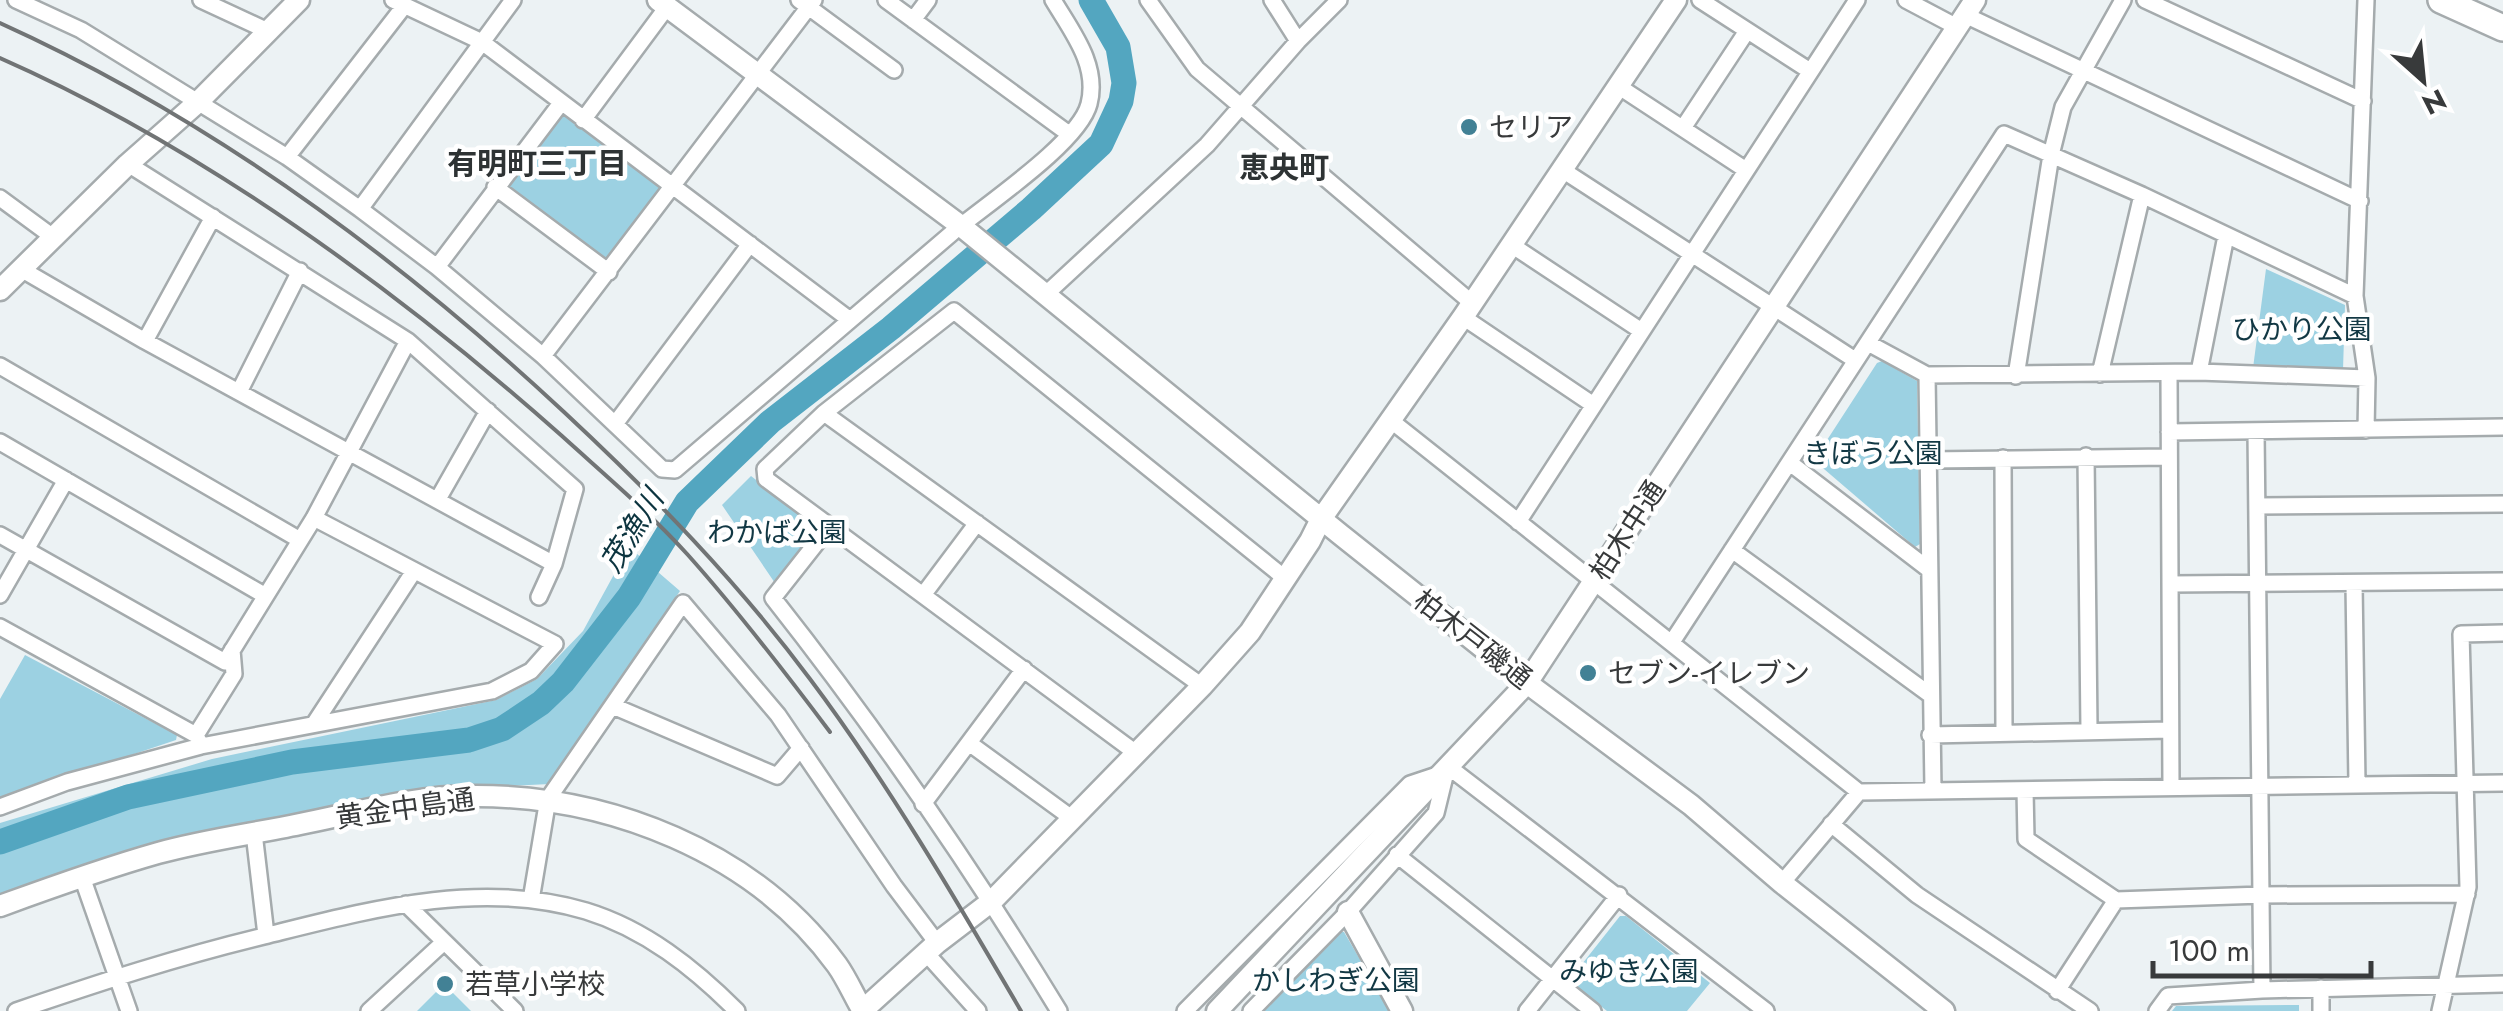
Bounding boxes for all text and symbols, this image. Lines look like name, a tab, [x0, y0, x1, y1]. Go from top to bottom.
north arrow	[2373, 30, 2473, 130]
text: N	[2415, 79, 2453, 125]
place label: セリア	[1489, 107, 1573, 148]
marker: セリア	[1458, 116, 1480, 138]
district label: 有明町三丁目	[447, 142, 627, 185]
district label: 恵央町	[1239, 146, 1329, 189]
park label: ひかり公園	[2232, 309, 2372, 350]
park label: きぼう公園	[1803, 433, 1943, 474]
street label: 柏木中通	[1580, 472, 1675, 588]
water label: 茂漁川	[589, 479, 675, 580]
park label: わかば公園	[707, 512, 847, 553]
street label: 柏木戸磯通	[1405, 580, 1540, 699]
place label: セブン-イレブン	[1608, 653, 1810, 694]
marker: セブン-イレブン	[1577, 662, 1599, 684]
street label: 黄金中島通	[333, 778, 477, 839]
scale bar	[2153, 916, 2370, 978]
text: 100 m	[2168, 929, 2250, 972]
park label: みゆき公園	[1559, 951, 1699, 992]
park label: かしわぎ公園	[1252, 960, 1420, 1001]
place label: 若草小学校	[465, 964, 605, 1005]
marker: 若草小学校	[434, 973, 456, 995]

